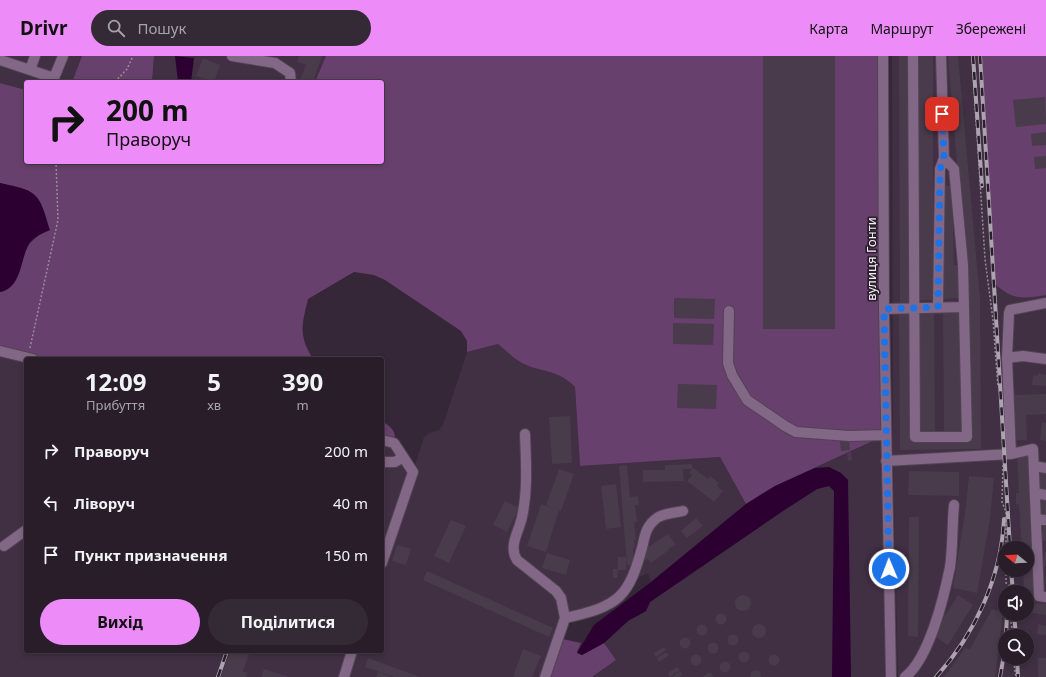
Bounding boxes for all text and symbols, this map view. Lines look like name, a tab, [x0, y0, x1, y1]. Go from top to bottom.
search box	[91, 10, 371, 46]
text: Drivr	[20, 15, 67, 41]
icon: search	[105, 17, 127, 39]
text: Пошук	[137, 18, 186, 38]
text: Карта	[809, 19, 848, 38]
text: Маршрут	[870, 19, 934, 38]
text: Збережені	[956, 19, 1026, 38]
text: 200 m	[106, 91, 189, 129]
icon: right	[40, 96, 92, 148]
pin	[925, 97, 959, 131]
icon: arrive	[931, 103, 953, 125]
text: Праворуч	[106, 127, 191, 151]
street label: вулиця Гонти	[862, 217, 880, 301]
text: 12:09	[85, 365, 146, 398]
text: 5	[207, 365, 221, 398]
text: 390	[282, 365, 323, 398]
text: Прибуття	[86, 396, 145, 414]
text: хв	[207, 396, 221, 414]
text: m	[297, 396, 309, 414]
icon: right	[40, 440, 62, 462]
text: Праворуч	[74, 441, 149, 461]
text: 200 m	[324, 441, 368, 461]
icon: left	[40, 492, 62, 514]
text: Ліворуч	[74, 493, 135, 513]
text: 40 m	[333, 493, 368, 513]
north arrow	[998, 541, 1034, 577]
map controls	[998, 541, 1034, 665]
icon: arrive	[40, 544, 62, 566]
text: Пункт призначення	[74, 545, 228, 565]
text: 150 m	[324, 545, 368, 565]
position arrow	[868, 548, 910, 590]
button: sound	[998, 585, 1034, 621]
button: Вихід	[40, 599, 200, 645]
button: Поділитися	[208, 599, 368, 645]
button: search	[998, 629, 1034, 665]

